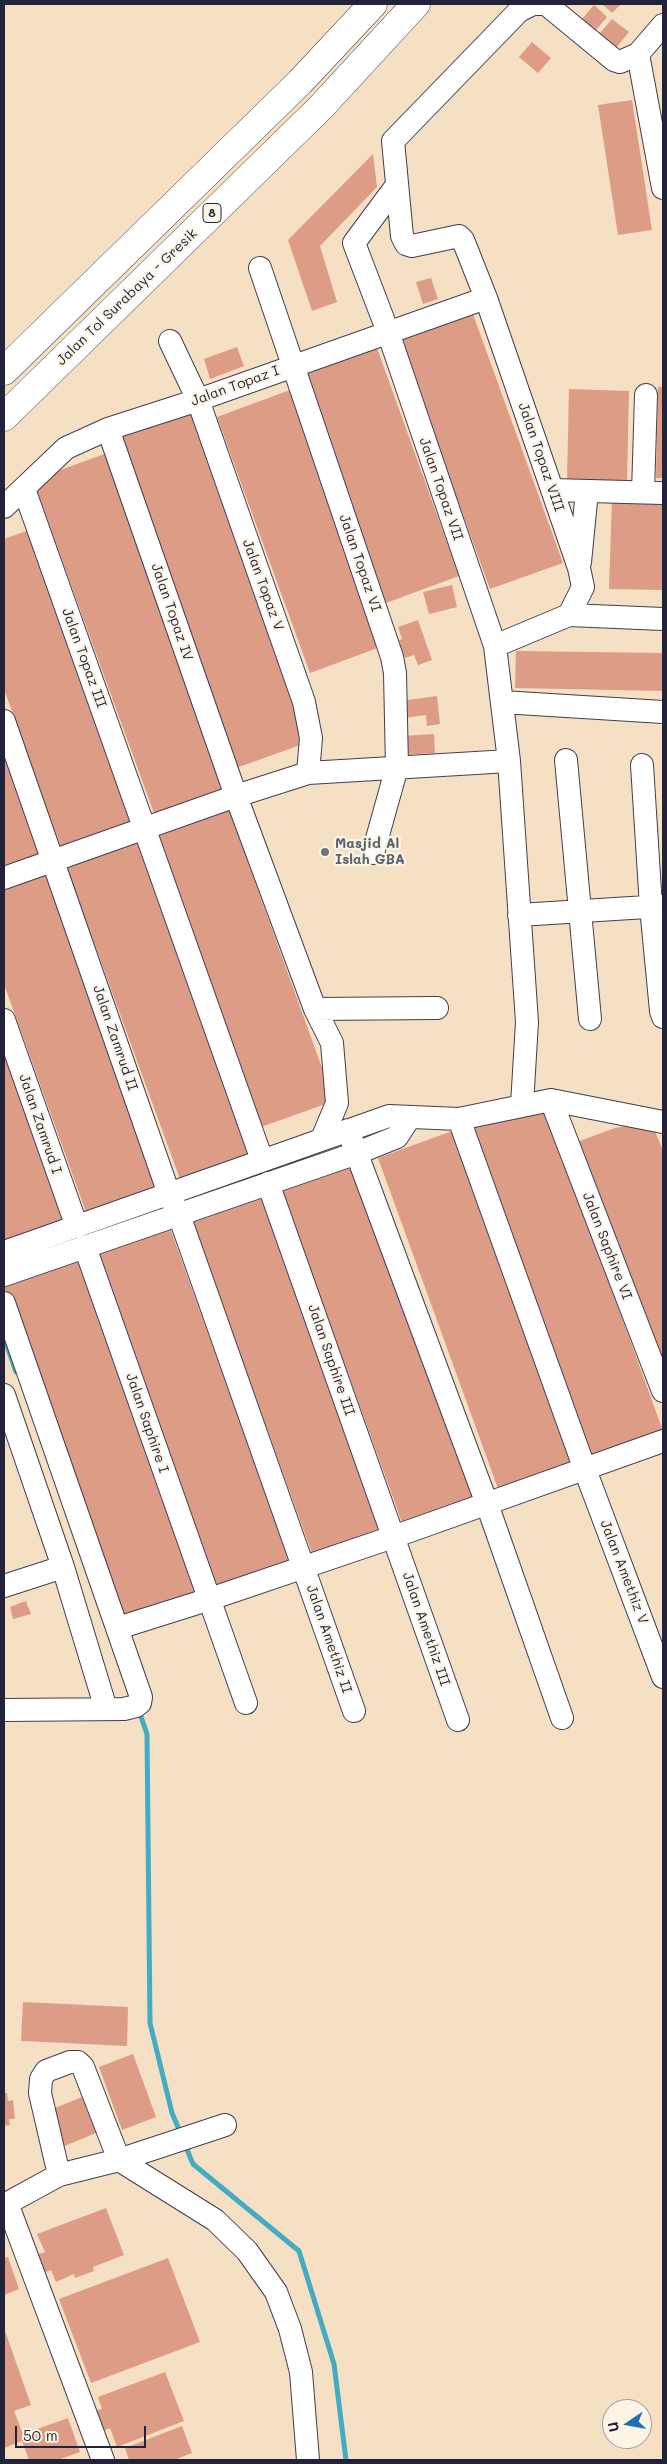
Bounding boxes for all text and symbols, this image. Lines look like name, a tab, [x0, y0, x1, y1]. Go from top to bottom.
road number: 8	[203, 204, 221, 222]
street label: Jalan Tol Surabaya - Gresik	[53, 225, 201, 369]
street label: Jalan Topaz I	[189, 362, 281, 410]
street label: Jalan Topaz VIII	[514, 400, 568, 514]
street label: Jalan Topaz VII	[415, 435, 467, 543]
street label: Jalan Topaz VI	[335, 512, 385, 614]
street label: Jalan Topaz V	[239, 537, 287, 633]
street label: Jalan Topaz IV	[147, 561, 197, 663]
street label: Jalan Topaz III	[58, 606, 110, 710]
place label: Masjid Al Islah GBA	[335, 836, 405, 869]
marker: Masjid Al Islah GBA	[319, 846, 331, 858]
street label: Jalan Zamrud II	[89, 983, 141, 1093]
street label: Jalan Zamrud I	[15, 1072, 65, 1176]
street label: Jalan Saphire VI	[579, 1190, 635, 1302]
street label: Jalan Saphire III	[304, 1302, 358, 1418]
street label: Jalan Saphire I	[122, 1371, 172, 1475]
street label: Jalan Amethiz V	[596, 1518, 652, 1626]
street label: Jalan Amethiz III	[399, 1570, 453, 1688]
street label: Jalan Amethiz II	[303, 1583, 355, 1695]
north arrow	[602, 2399, 652, 2449]
scale bar	[18, 2416, 149, 2448]
text: U	[603, 2420, 623, 2434]
text: 50 m	[23, 2425, 58, 2445]

